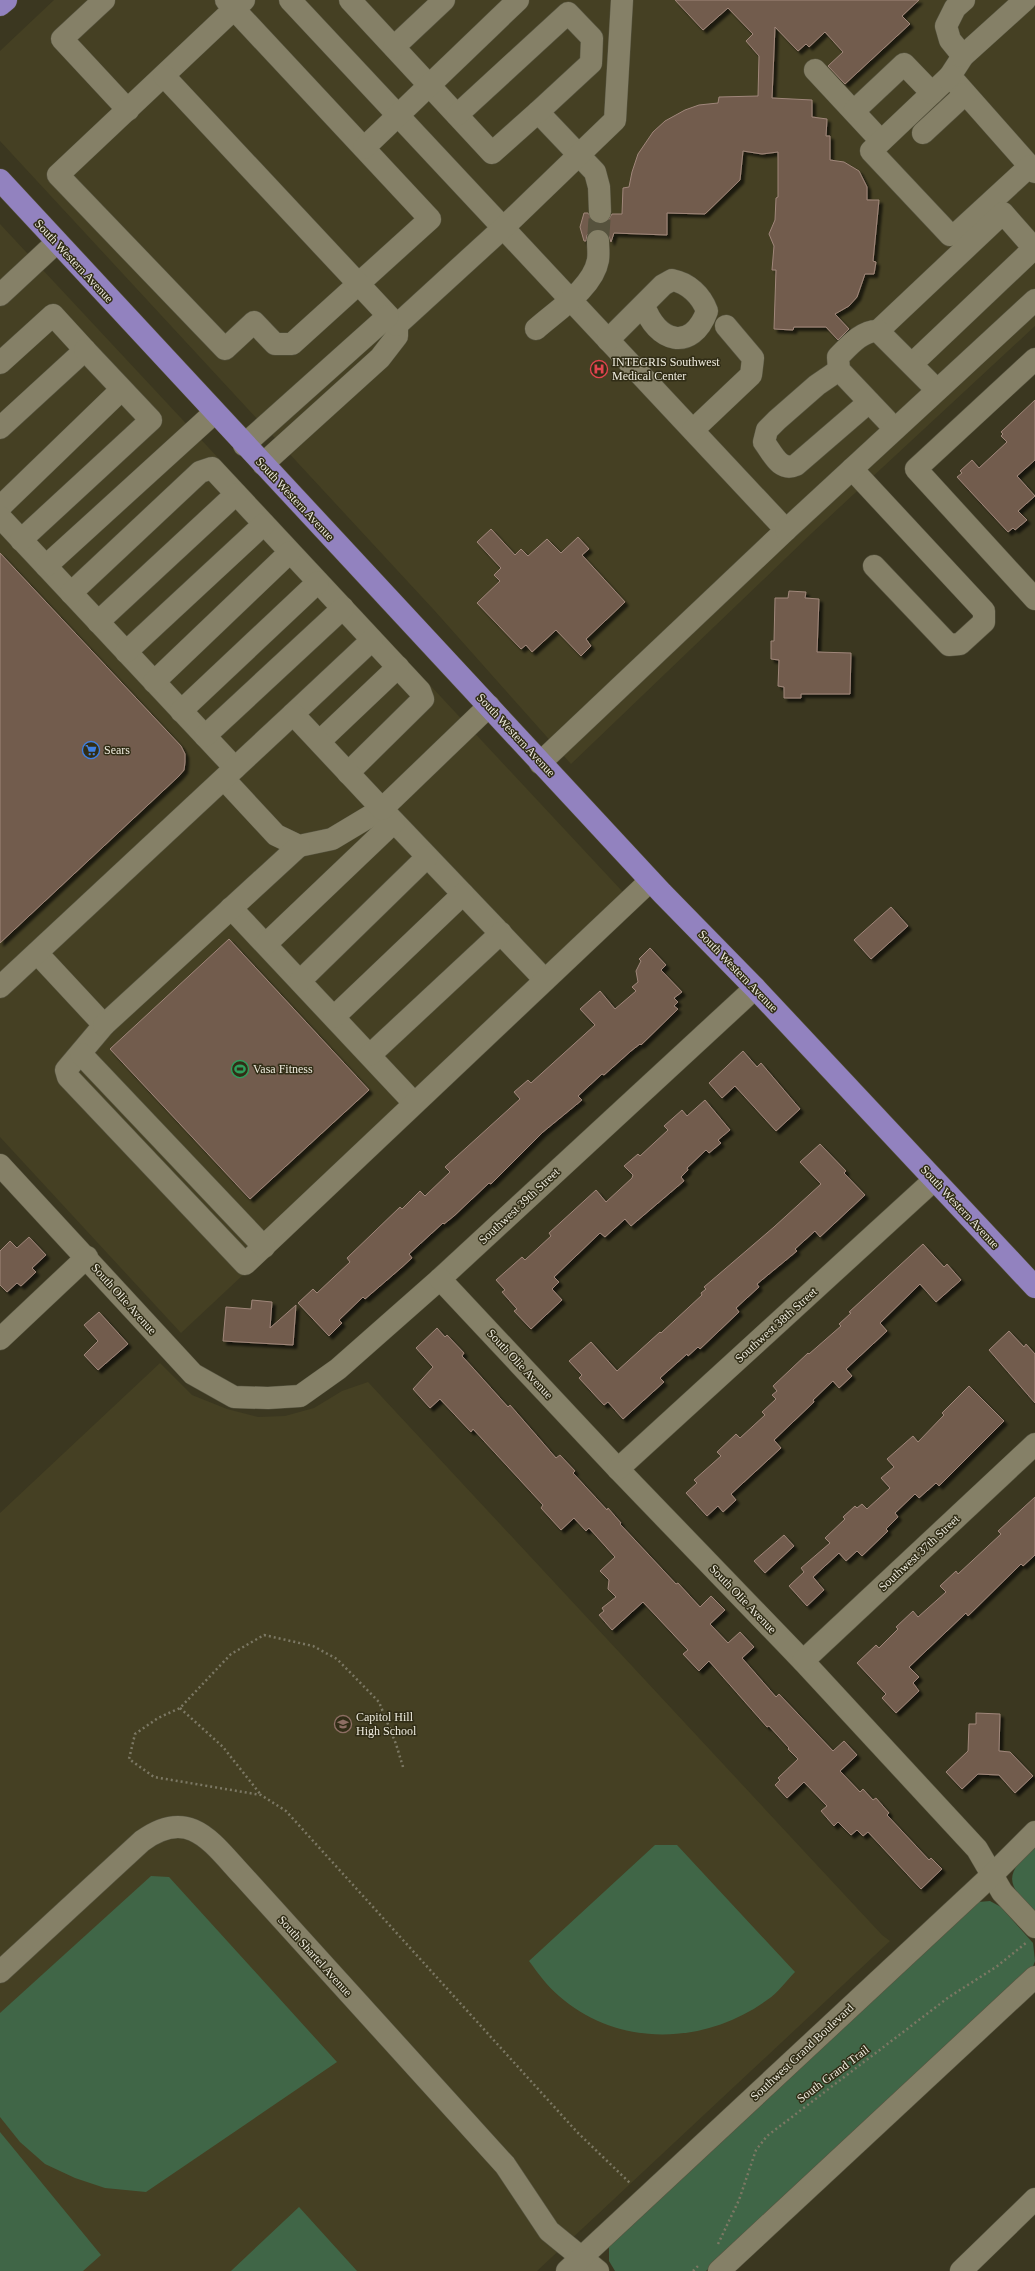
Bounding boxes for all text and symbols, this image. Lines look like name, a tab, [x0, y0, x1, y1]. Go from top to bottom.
street label: South Western Avenue	[32, 217, 116, 305]
place label: INTEGRIS Southwest Medical Center	[612, 355, 720, 383]
hospital icon: INTEGRIS Southwest Medical Center	[589, 359, 609, 379]
street label: South Western Avenue	[253, 455, 337, 543]
street label: South Western Avenue	[474, 691, 558, 779]
supermarket icon: Sears	[81, 740, 101, 760]
place label: Sears	[104, 743, 130, 757]
street label: South Western Avenue	[695, 927, 781, 1015]
sports icon: Vasa Fitness	[230, 1059, 250, 1079]
place label: Vasa Fitness	[253, 1062, 313, 1076]
street label: South Western Avenue	[918, 1163, 1002, 1251]
street label: Southwest 39th Street	[476, 1165, 563, 1247]
street label: South Olie Avenue	[89, 1261, 159, 1337]
street label: Southwest 38th Street	[732, 1284, 820, 1365]
street label: South Olie Avenue	[484, 1326, 556, 1402]
street label: Southwest 37th Street	[876, 1512, 963, 1594]
street label: South Olie Avenue	[707, 1562, 779, 1636]
place label: Capitol Hill High School	[356, 1710, 417, 1738]
school or university icon: Capitol Hill High School	[333, 1714, 353, 1734]
street label: South Shartel Avenue	[275, 1913, 355, 1999]
street label: Southwest Grand Boulevard	[747, 2001, 857, 2103]
street label: South Grand Trail	[794, 2042, 872, 2106]

